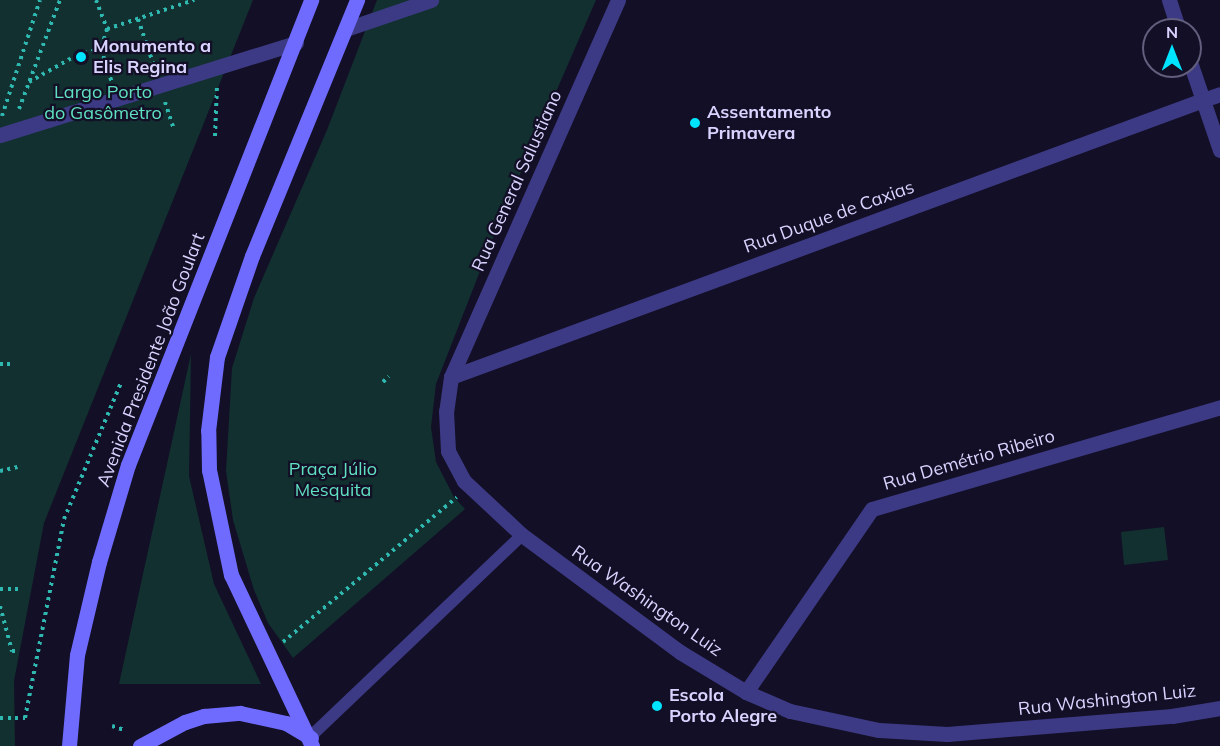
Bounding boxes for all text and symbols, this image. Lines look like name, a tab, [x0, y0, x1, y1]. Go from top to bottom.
north arrow	[1142, 18, 1202, 78]
text: N	[1166, 22, 1178, 42]
place label: Monumento a Elis Regina	[93, 36, 211, 78]
marker: Monumento a Elis Regina	[74, 50, 88, 64]
park label: Largo Porto do Gasômetro	[44, 82, 162, 124]
street label: Rua General Salustiano	[467, 87, 567, 275]
place label: Assentamento Primavera	[707, 102, 831, 144]
marker: Assentamento Primavera	[688, 116, 702, 130]
street label: Rua Duque de Caxias	[741, 176, 917, 258]
street label: Avenida Presidente João Goulart	[93, 230, 209, 490]
street label: Rua Demétrio Ribeiro	[881, 425, 1057, 495]
park label: Praça Júlio Mesquita	[289, 459, 377, 502]
street label: Rua Washington Luiz	[568, 541, 726, 661]
street label: Rua Washington Luiz	[1017, 680, 1197, 720]
place label: Escola Porto Alegre	[669, 685, 777, 728]
marker: Escola Porto Alegre	[650, 699, 664, 713]

